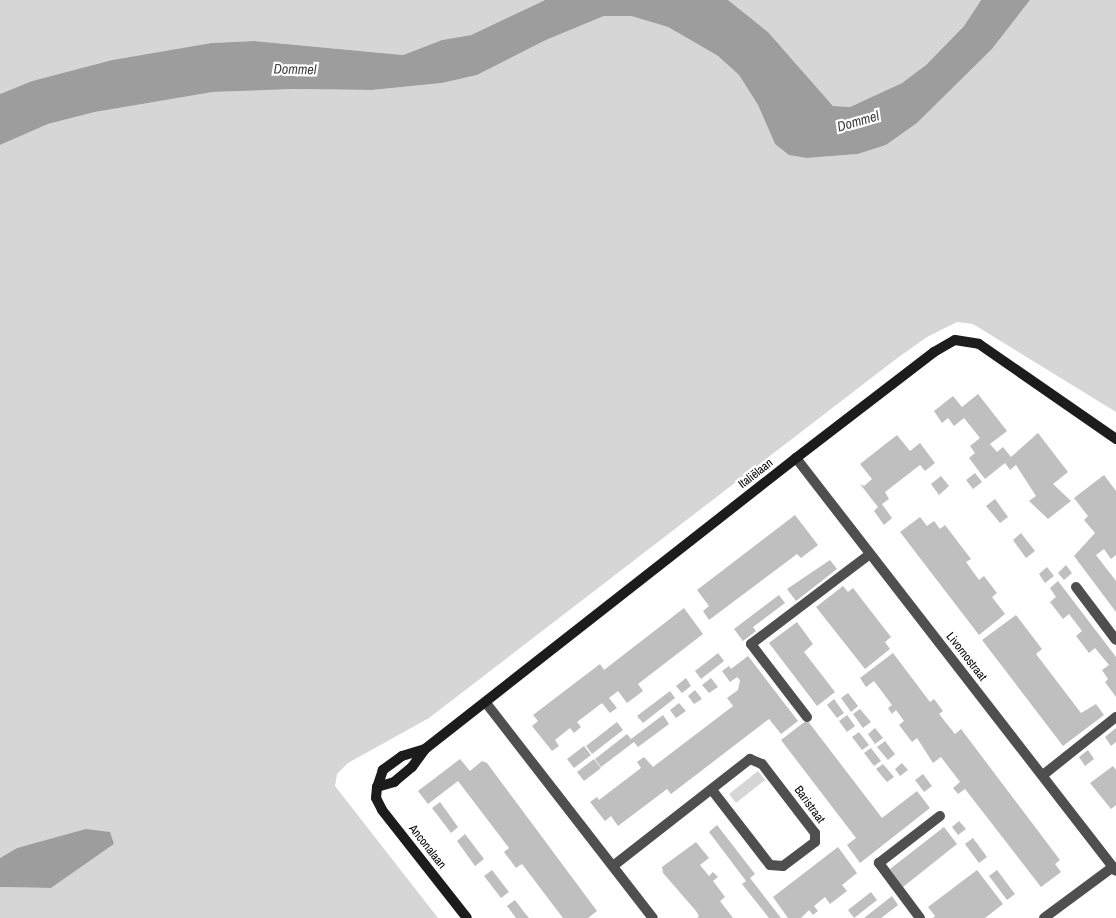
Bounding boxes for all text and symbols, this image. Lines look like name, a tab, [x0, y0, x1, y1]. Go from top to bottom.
water label: Dommel	[273, 60, 317, 78]
water label: Dommel	[835, 107, 881, 135]
street label: Italiëlaan	[736, 456, 776, 492]
street label: Livornostraat	[943, 630, 989, 684]
street label: Baristraat	[791, 784, 827, 826]
street label: Anconalaan	[405, 822, 449, 872]

